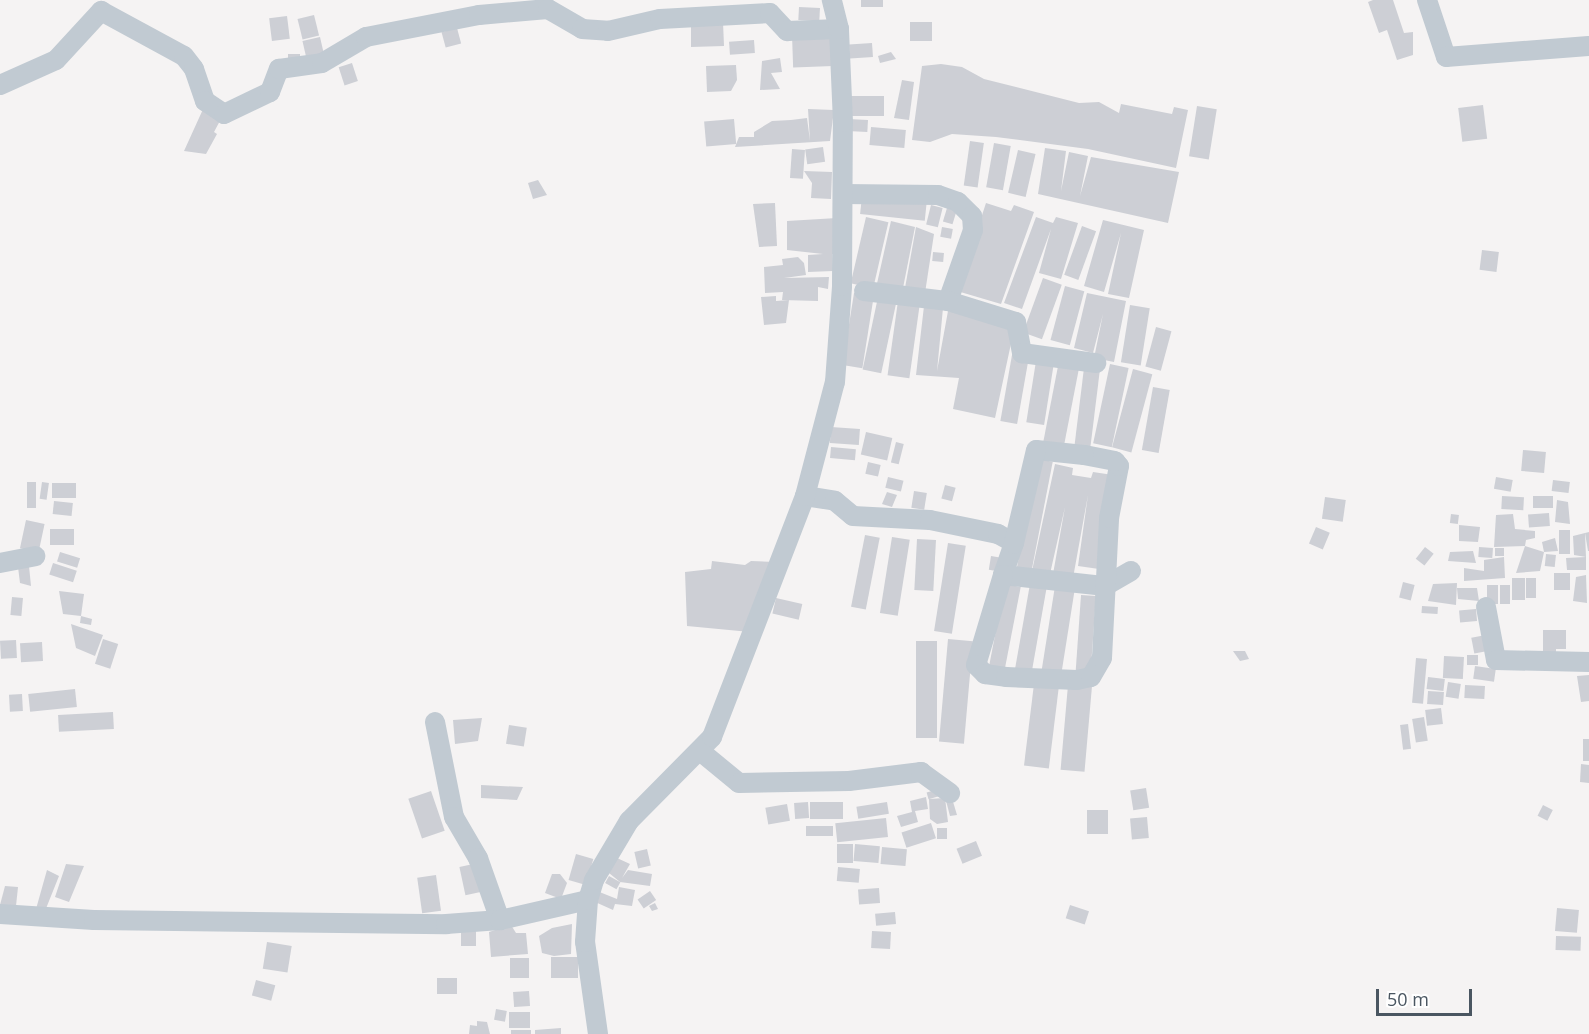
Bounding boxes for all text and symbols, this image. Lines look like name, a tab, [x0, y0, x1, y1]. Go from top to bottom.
scale bar	[1379, 977, 1475, 1015]
text: 50 m	[1387, 987, 1429, 1011]

